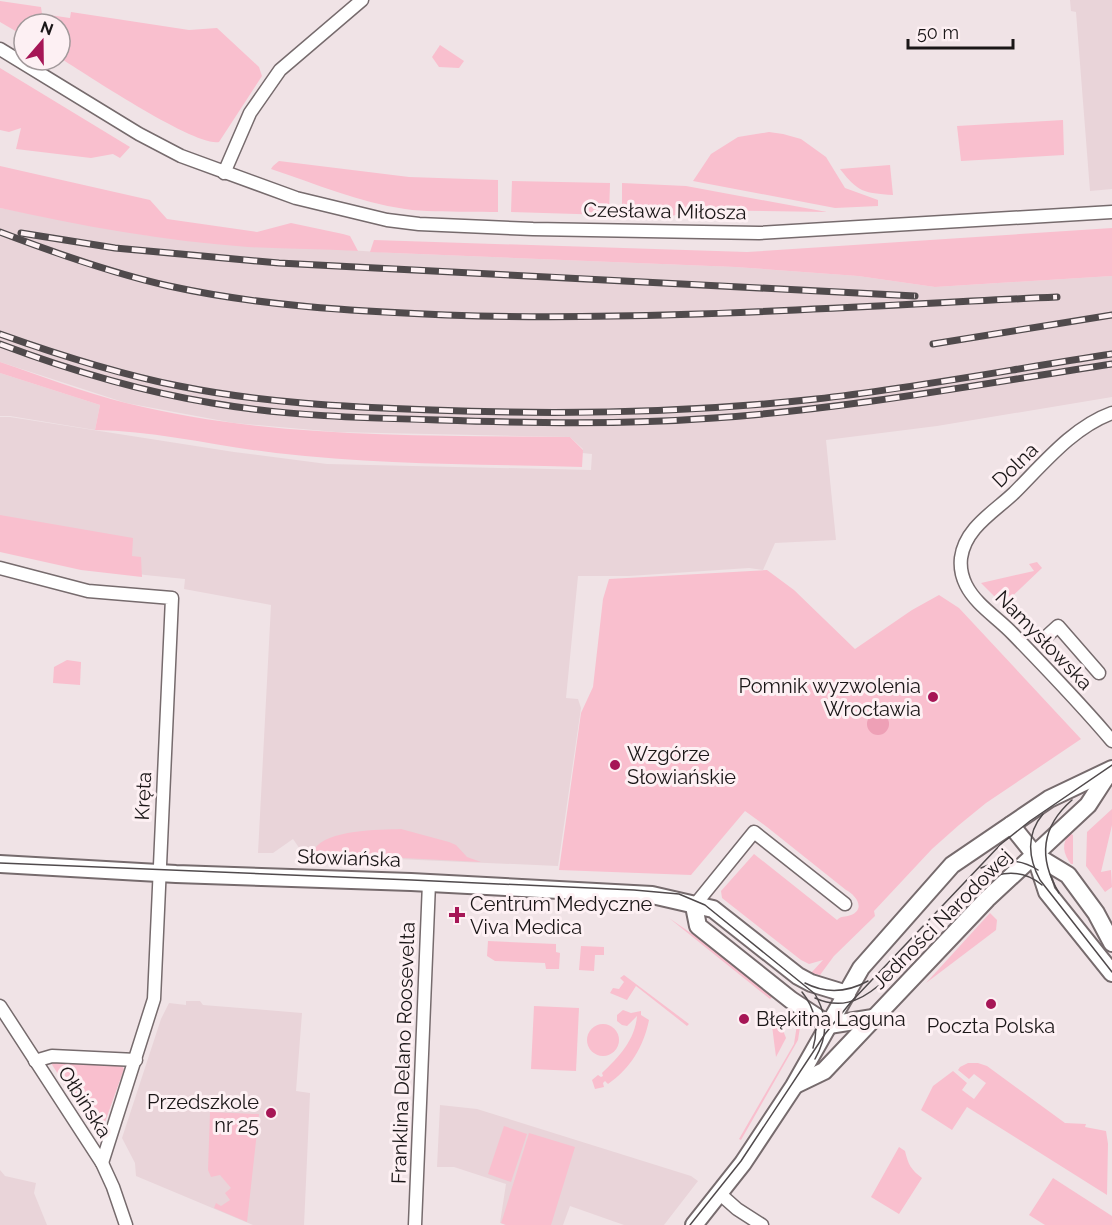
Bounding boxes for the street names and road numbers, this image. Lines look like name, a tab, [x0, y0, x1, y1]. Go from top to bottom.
street label: Czesława Miłosza	[583, 198, 747, 224]
street label: Dolna	[987, 438, 1043, 492]
street label: Namysłowska	[991, 585, 1097, 695]
street label: Kręta	[130, 771, 156, 821]
street label: Słowiańska	[297, 844, 401, 872]
street label: Jedności Narodowej	[867, 844, 1017, 994]
street label: Franklina Delano Roosevelta	[386, 921, 420, 1185]
street label: Ołbińska	[53, 1062, 117, 1142]

